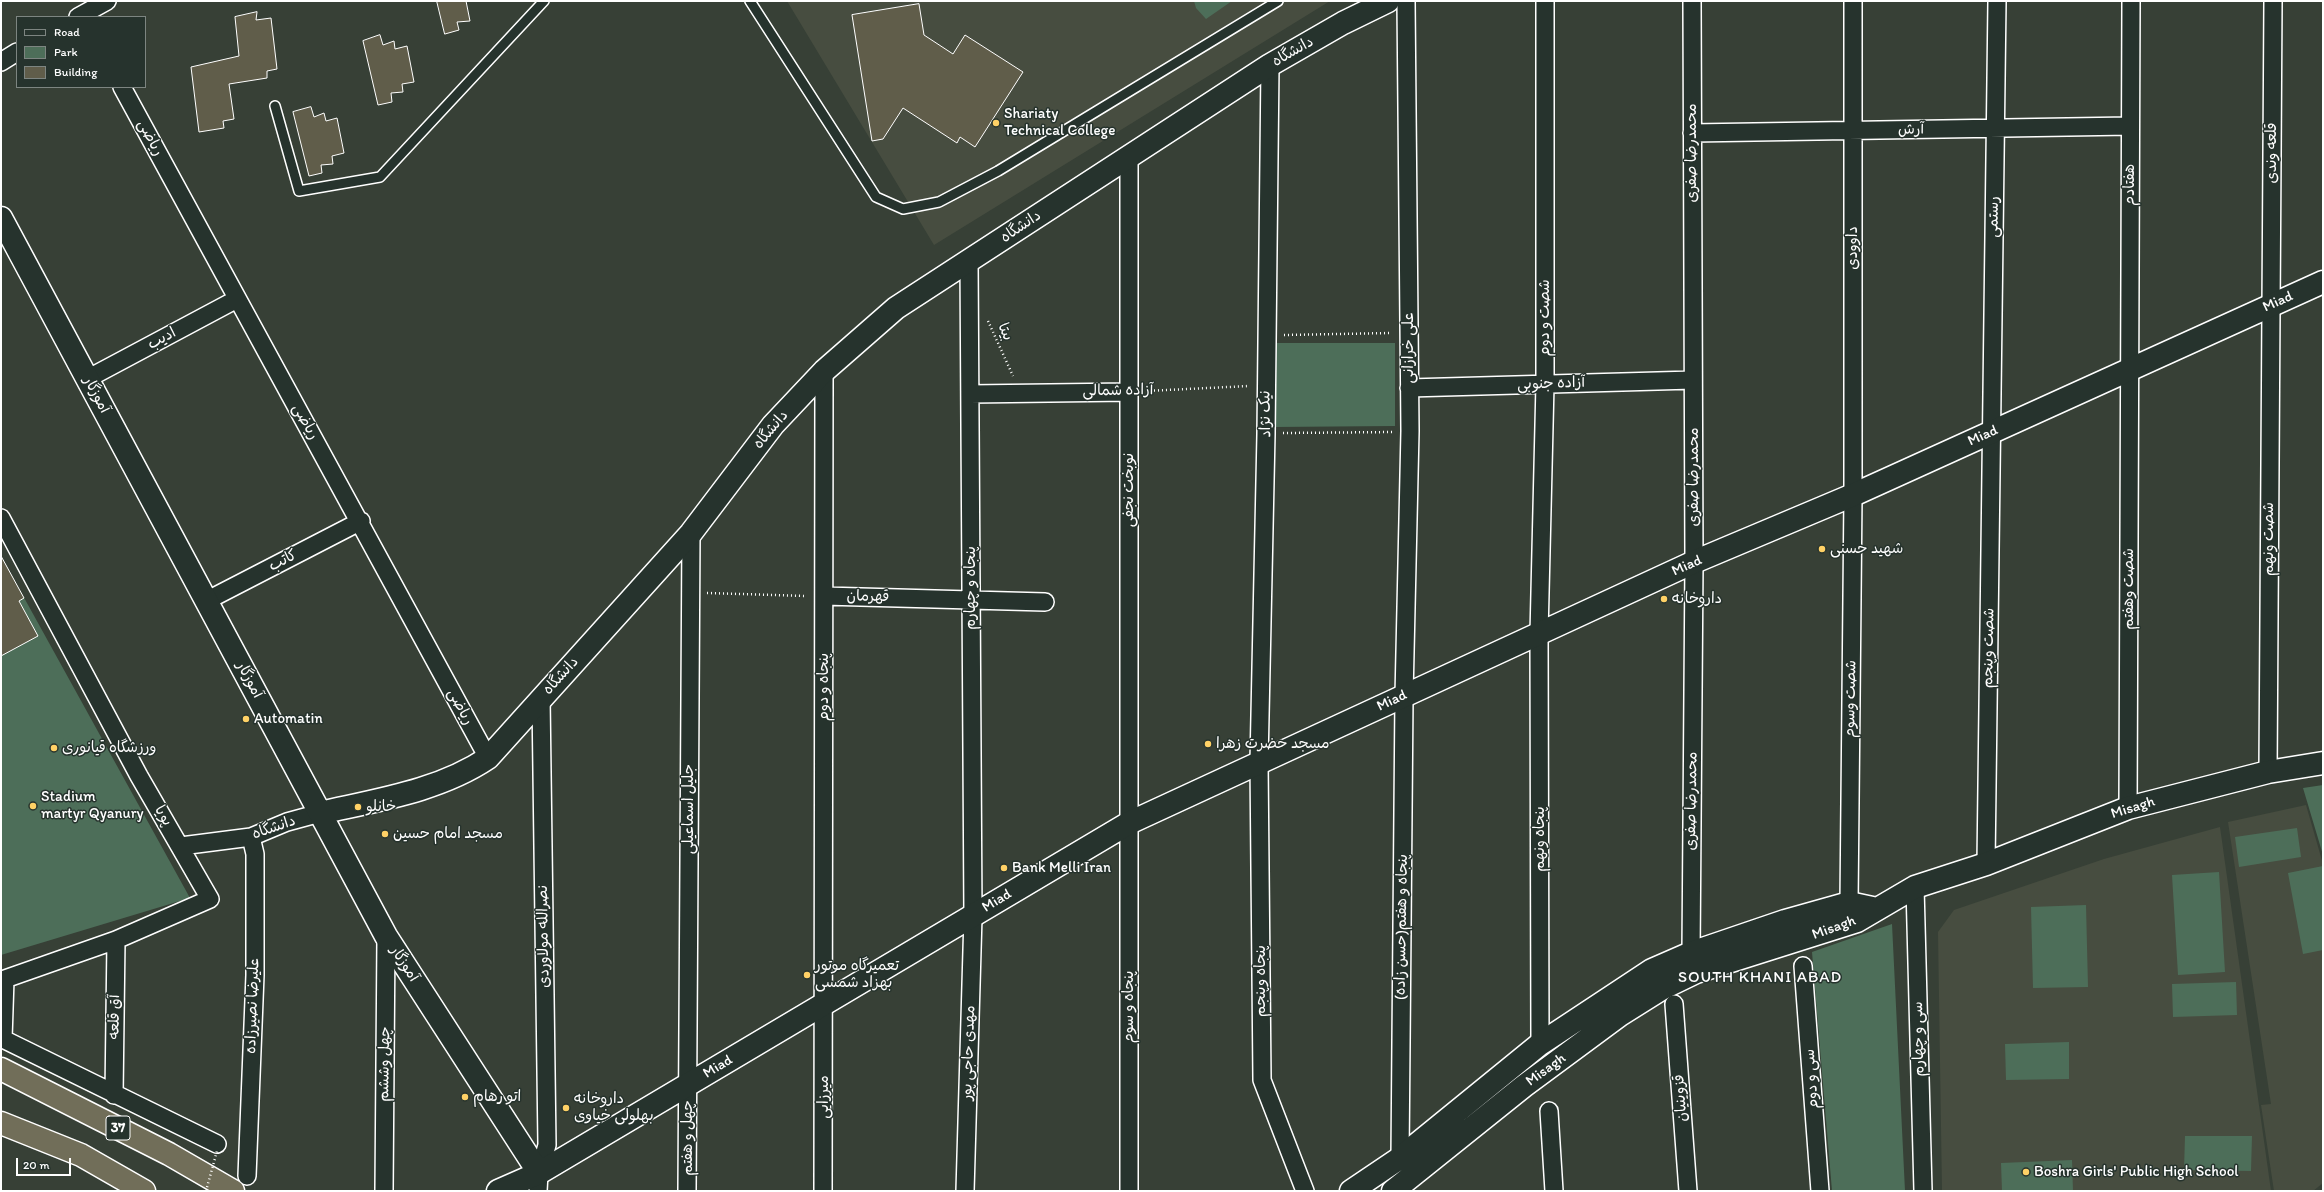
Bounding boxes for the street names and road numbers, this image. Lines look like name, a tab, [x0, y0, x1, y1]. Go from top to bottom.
street label: دانشگاه	[1269, 33, 1317, 71]
street label: محمدرضا صفری	[1683, 103, 1701, 203]
street label: ریاضی	[133, 117, 167, 159]
street label: آرش	[1898, 121, 1924, 139]
street label: قلعه وندی	[2263, 122, 2281, 184]
street label: هفتادم	[2121, 164, 2139, 206]
street label: رستمی	[1985, 196, 2003, 238]
street label: دانشگاه	[997, 207, 1045, 247]
street label: داوودی	[1844, 226, 1862, 270]
street label: شصت و دوم	[1536, 279, 1554, 357]
street label: Miad	[2260, 287, 2296, 317]
street label: علی خرازانی	[1400, 312, 1418, 384]
street label: بیتا	[993, 320, 1017, 344]
street label: ادیب	[145, 324, 179, 354]
street label: آموزگار	[79, 373, 113, 417]
street label: آزاده جنوبی	[1517, 374, 1585, 394]
street label: آزاده شمالی	[1082, 381, 1154, 401]
street label: نیک نژاد	[1257, 390, 1275, 438]
street label: ریاضی	[288, 401, 322, 443]
street label: دانشگاه	[750, 407, 792, 453]
street label: Miad	[1965, 421, 2001, 451]
street label: محمدرضا صفری	[1685, 427, 1703, 527]
street label: نوبخت نجفی	[1120, 453, 1138, 527]
street label: شصت ونهم	[2260, 502, 2278, 576]
street label: کاتب	[266, 546, 300, 576]
street label: پنجاه و چهارم	[962, 546, 980, 630]
street label: شصت وهفتم	[2120, 548, 2138, 630]
street label: Miad	[1669, 551, 1705, 581]
street label: قهرمان	[846, 588, 890, 606]
street label: شصت وپنجم	[1979, 608, 1999, 688]
street label: دانشگاه	[539, 653, 583, 699]
street label: پنجاه و دوم	[815, 653, 833, 721]
street label: آموزگار	[232, 658, 266, 702]
street label: شصت وسوم	[1841, 660, 1861, 738]
street label: ریاضی	[443, 686, 477, 728]
street label: Miad	[1374, 686, 1410, 716]
street label: محمدرضا صفری	[1682, 751, 1702, 851]
street label: جلیل اسماعیلی	[680, 764, 698, 854]
street label: Misagh	[2109, 793, 2157, 823]
street label: پویا	[150, 803, 176, 829]
street label: پنجاه ونهم	[1531, 806, 1549, 872]
street label: دانشگاه	[250, 812, 298, 844]
street label: (حسن زاده)پنجاه و هفتم	[1392, 854, 1412, 1000]
street label: نصرالله مولاوردی	[534, 884, 554, 988]
street label: Miad	[979, 885, 1015, 917]
street label: Misagh	[1810, 912, 1858, 944]
street label: آموزگار	[386, 943, 422, 985]
street label: پنجاه وپنجم	[1252, 945, 1270, 1017]
street label: علیرضا نصیرزاده	[242, 958, 264, 1054]
street label: پنجاه و سوم	[1120, 971, 1138, 1043]
street label: آق قلعه	[106, 994, 124, 1040]
street label: سی و چهارم	[1909, 1001, 1929, 1077]
street label: مهدی حاجی پور	[958, 1005, 980, 1101]
street label: چهل وششم	[375, 1026, 395, 1102]
street label: سی و دوم	[1801, 1048, 1823, 1110]
street label: Misagh	[1522, 1049, 1570, 1091]
street label: Miad	[700, 1051, 736, 1083]
street label: قزوینیان	[1670, 1074, 1692, 1122]
street label: میرزایی	[815, 1075, 833, 1119]
street label: چهل و هفتم	[679, 1100, 697, 1176]
road number: 37	[106, 1116, 130, 1140]

